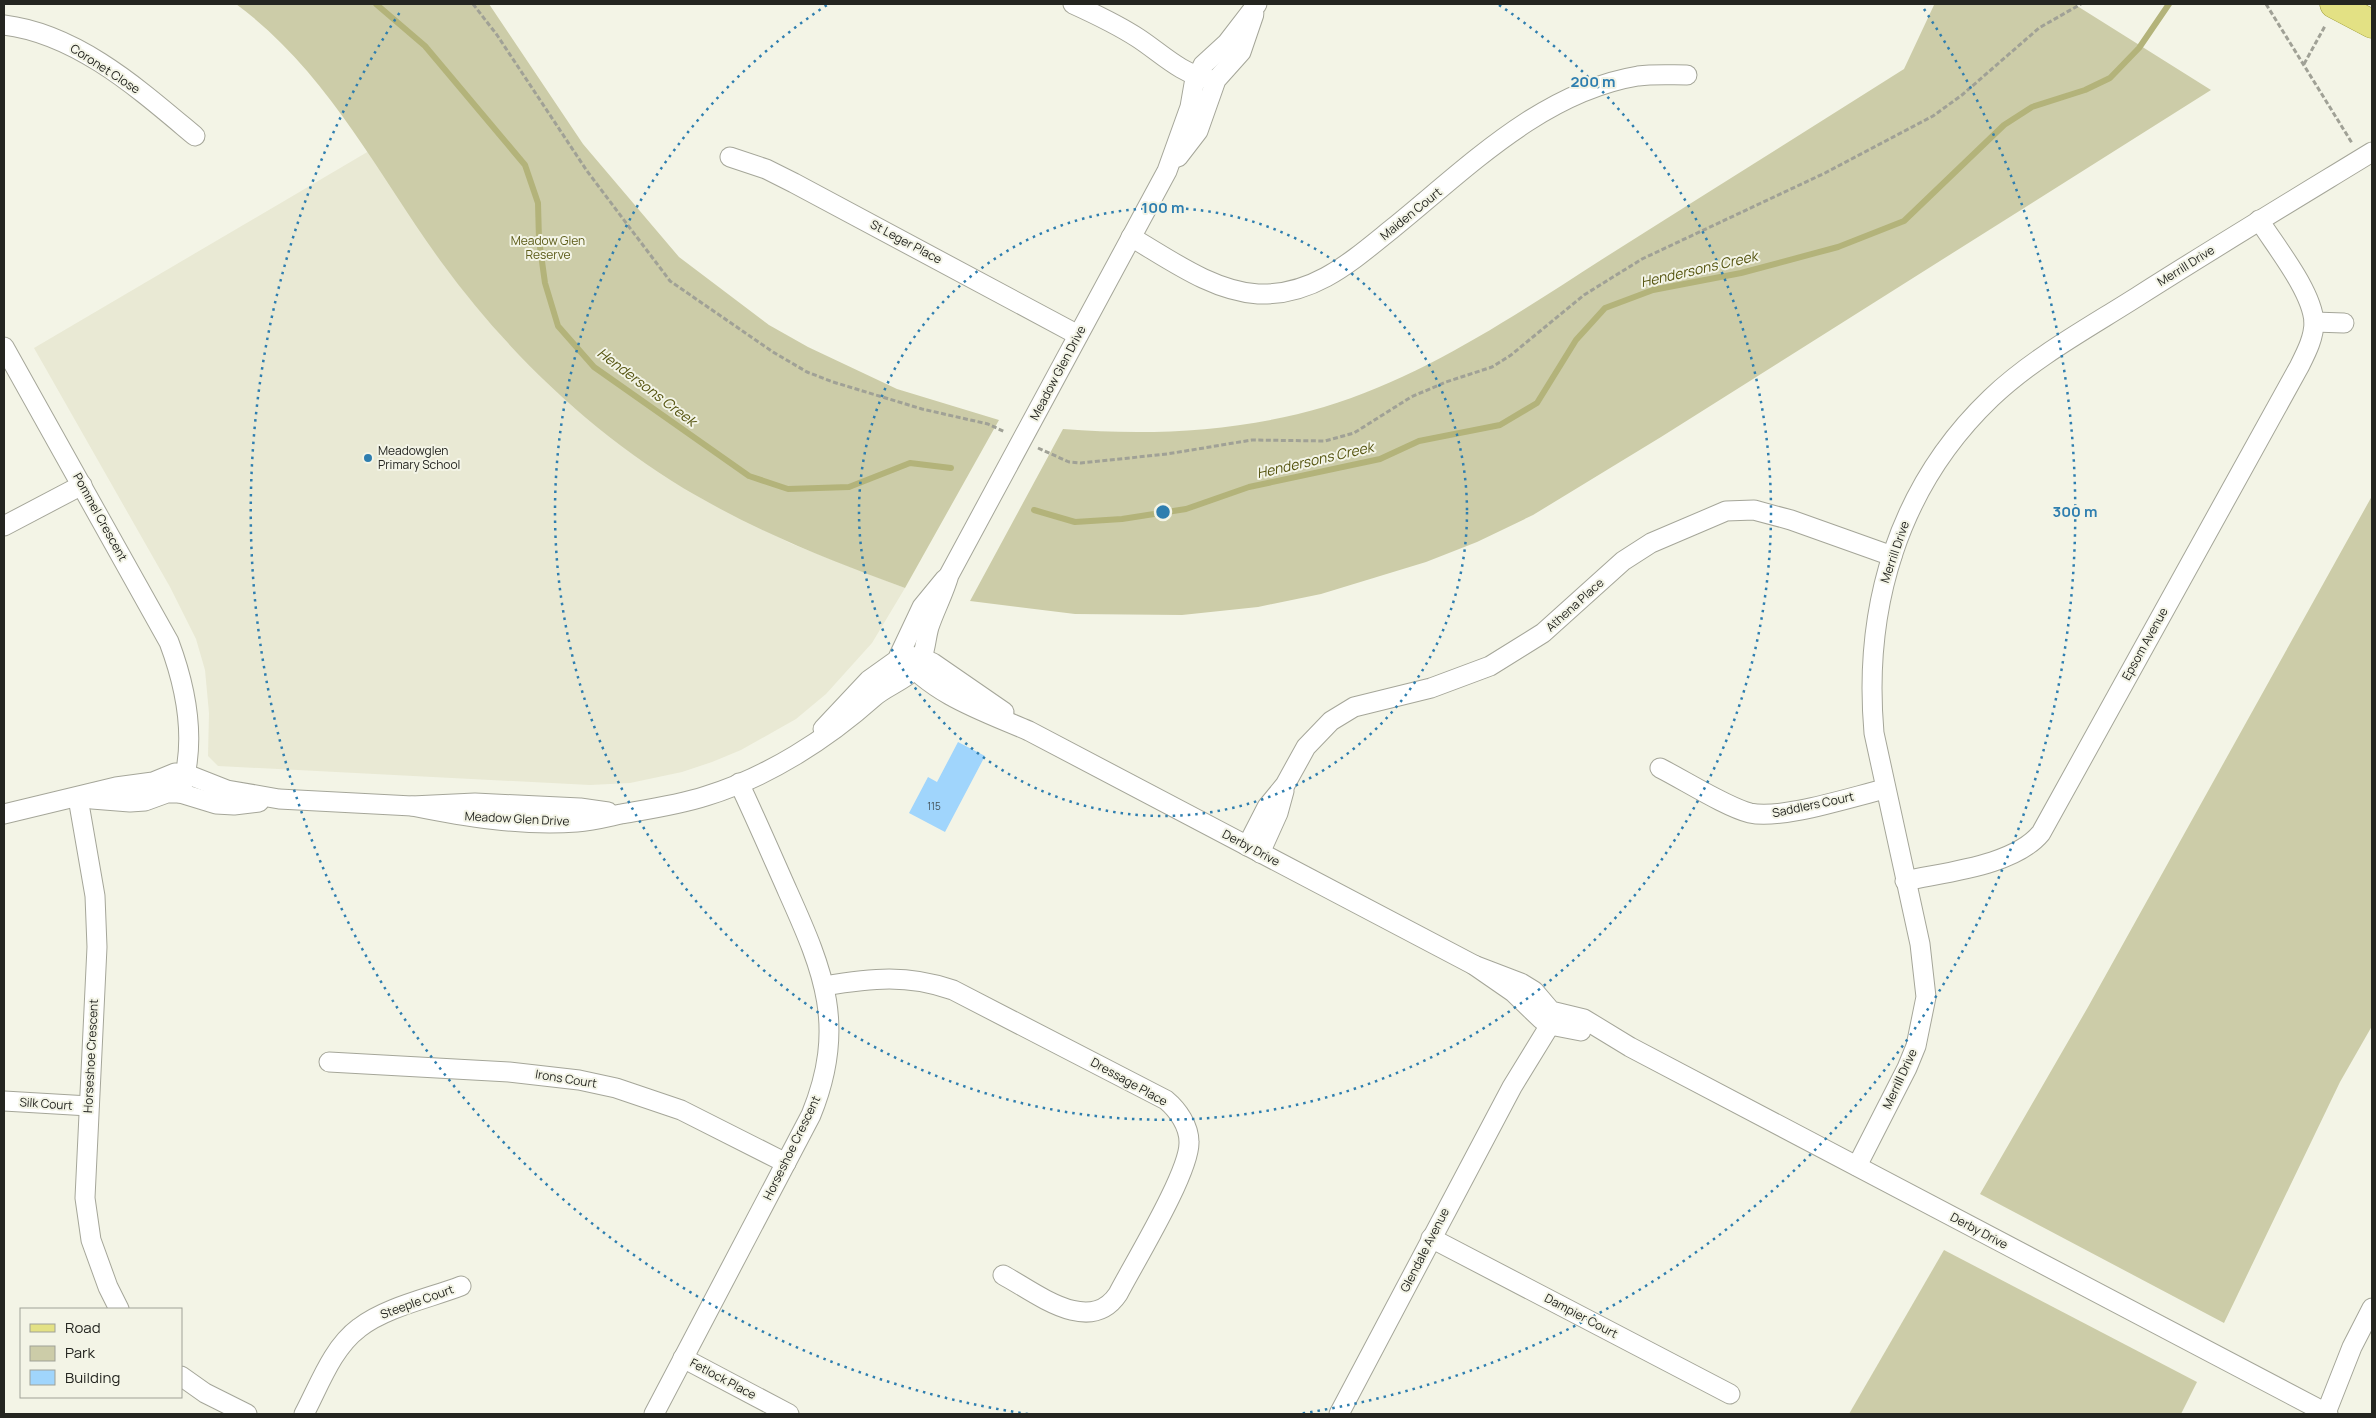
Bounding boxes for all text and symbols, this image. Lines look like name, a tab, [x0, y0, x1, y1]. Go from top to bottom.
street label: Coronet Close	[67, 40, 143, 98]
text: 200 m	[1570, 71, 1616, 92]
street label: Maiden Court	[1376, 183, 1445, 244]
text: 100 m	[1142, 197, 1184, 218]
street label: St Leger Place	[867, 216, 945, 268]
park label: Meadow Glen Reserve	[511, 232, 585, 263]
street label: Merrill Drive	[2154, 241, 2218, 290]
water label: Hendersons Creek	[1639, 245, 1761, 291]
street label: Meadow Glen Drive	[1025, 322, 1090, 423]
water label: Hendersons Creek	[594, 343, 702, 431]
water label: Hendersons Creek	[1255, 436, 1377, 482]
place label: Meadowglen Primary School	[378, 442, 460, 473]
marker: Meadowglen Primary School	[362, 452, 374, 464]
street label: Pommel Crescent	[69, 470, 132, 564]
text: 300 m	[2053, 501, 2097, 522]
centre of rings	[1154, 503, 1172, 521]
street label: Merrill Drive	[1876, 519, 1913, 585]
street label: Athena Place	[1542, 574, 1607, 635]
street label: Epsom Avenue	[2118, 604, 2172, 683]
street label: Saddlers Court	[1771, 788, 1855, 821]
house number: 115	[927, 799, 941, 813]
street label: Meadow Glen Drive	[464, 807, 570, 830]
street label: Derby Drive	[1219, 825, 1283, 870]
street label: Horseshoe Crescent	[79, 998, 102, 1113]
street label: Merrill Drive	[1878, 1046, 1921, 1112]
street label: Dressage Place	[1088, 1053, 1171, 1110]
street label: Irons Court	[534, 1065, 598, 1092]
street label: Silk Court	[19, 1093, 73, 1114]
street label: Horseshoe Crescent	[759, 1093, 824, 1203]
street label: Glendale Avenue	[1396, 1205, 1453, 1295]
street label: Derby Drive	[1947, 1208, 2011, 1253]
street label: Steeple Court	[378, 1280, 456, 1323]
street label: Dampier Court	[1542, 1289, 1621, 1342]
legend	[20, 1308, 182, 1398]
text: Road	[65, 1317, 101, 1338]
text: Park	[65, 1342, 95, 1363]
street label: Fetlock Place	[687, 1354, 759, 1403]
text: Building	[65, 1367, 120, 1388]

